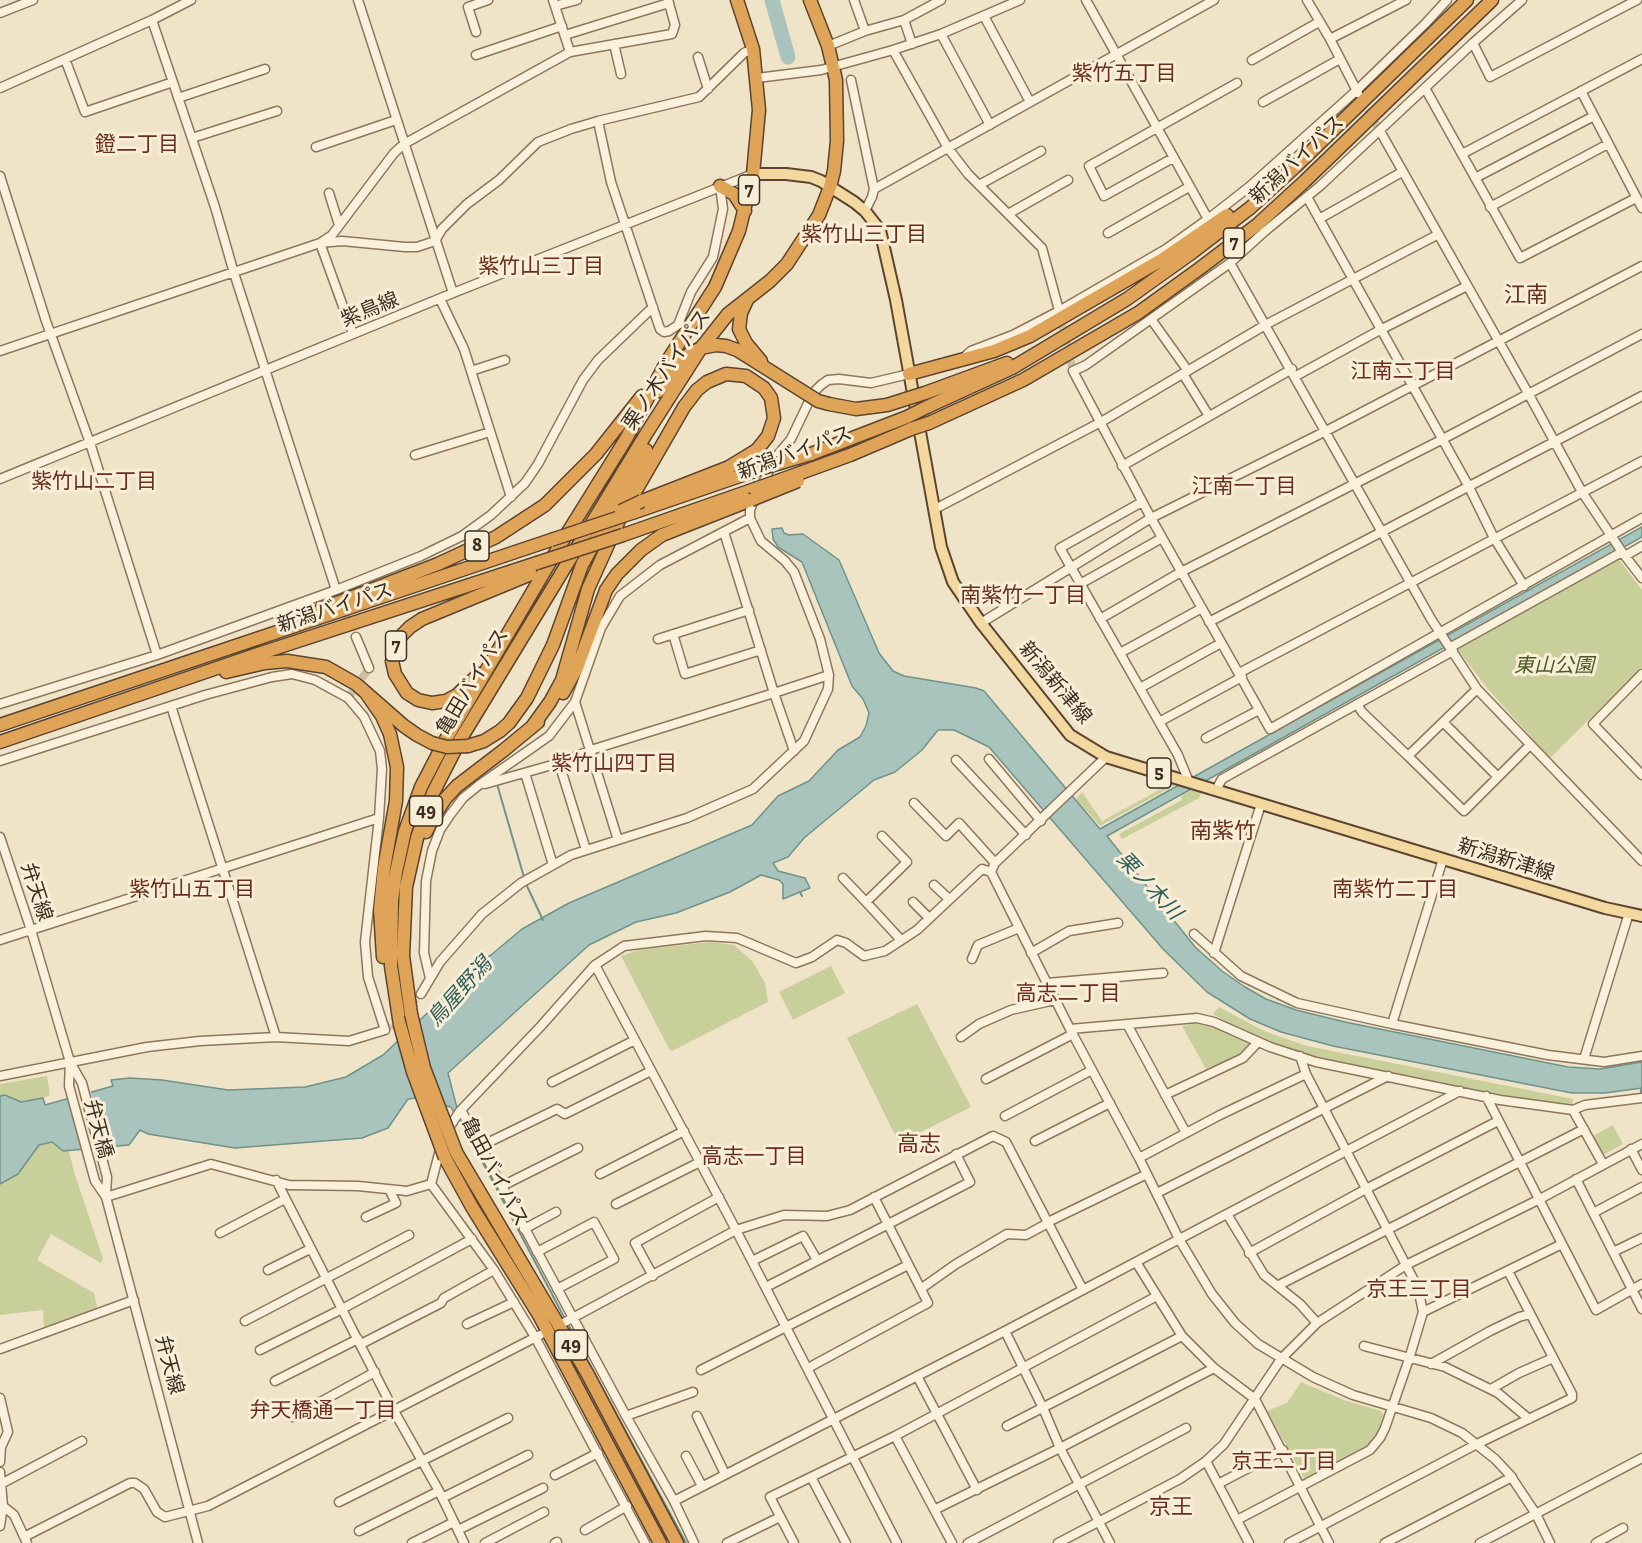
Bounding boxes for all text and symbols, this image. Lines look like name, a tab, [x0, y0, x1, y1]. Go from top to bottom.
district label: 紫竹五丁目	[1072, 61, 1176, 87]
street label: 新潟バイパス	[1245, 110, 1349, 210]
district label: 鐙二丁目	[95, 132, 179, 158]
road number: 7	[738, 175, 760, 205]
district label: 紫竹山三丁目	[801, 222, 927, 248]
road number: 7	[1224, 228, 1244, 258]
district label: 紫竹山三丁目	[478, 254, 604, 280]
district label: 江南	[1504, 283, 1548, 309]
street label: 紫鳥線	[338, 288, 402, 332]
street label: 栗ノ木バイパス	[618, 305, 716, 435]
district label: 江南二丁目	[1351, 359, 1455, 385]
street label: 新潟バイパス	[735, 421, 855, 485]
district label: 紫竹山二丁目	[31, 469, 157, 495]
district label: 江南一丁目	[1192, 474, 1296, 500]
road number: 8	[465, 531, 489, 561]
street label: 新潟バイパス	[274, 578, 396, 638]
district label: 南紫竹一丁目	[960, 583, 1086, 609]
street label: 亀田バイパス	[432, 624, 514, 740]
road number: 7	[386, 631, 406, 661]
street label: 新潟新津線	[1014, 637, 1096, 729]
park label: 東山公園	[1514, 654, 1594, 678]
district label: 紫竹山四丁目	[551, 751, 677, 777]
road number: 5	[1147, 758, 1171, 788]
road number: 49	[410, 796, 442, 826]
district label: 南紫竹	[1190, 819, 1256, 845]
street label: 新潟新津線	[1455, 834, 1557, 886]
water label: 栗ノ木川	[1111, 847, 1187, 925]
street label: 弁天線	[15, 860, 57, 924]
district label: 紫竹山五丁目	[129, 877, 255, 903]
district label: 南紫竹二丁目	[1332, 877, 1458, 903]
water label: 鳥屋野潟	[423, 952, 497, 1032]
district label: 高志二丁目	[1016, 981, 1120, 1007]
street label: 弁天橋	[79, 1097, 117, 1161]
street label: 亀田バイパス	[455, 1113, 533, 1231]
district label: 高志	[897, 1132, 941, 1158]
district label: 高志一丁目	[702, 1144, 806, 1170]
district label: 京王三丁目	[1367, 1277, 1471, 1303]
road number: 49	[554, 1330, 588, 1360]
street label: 弁天線	[150, 1333, 188, 1397]
district label: 弁天橋通一丁目	[250, 1398, 396, 1424]
district label: 京王二丁目	[1232, 1449, 1336, 1475]
district label: 京王	[1149, 1495, 1193, 1521]

